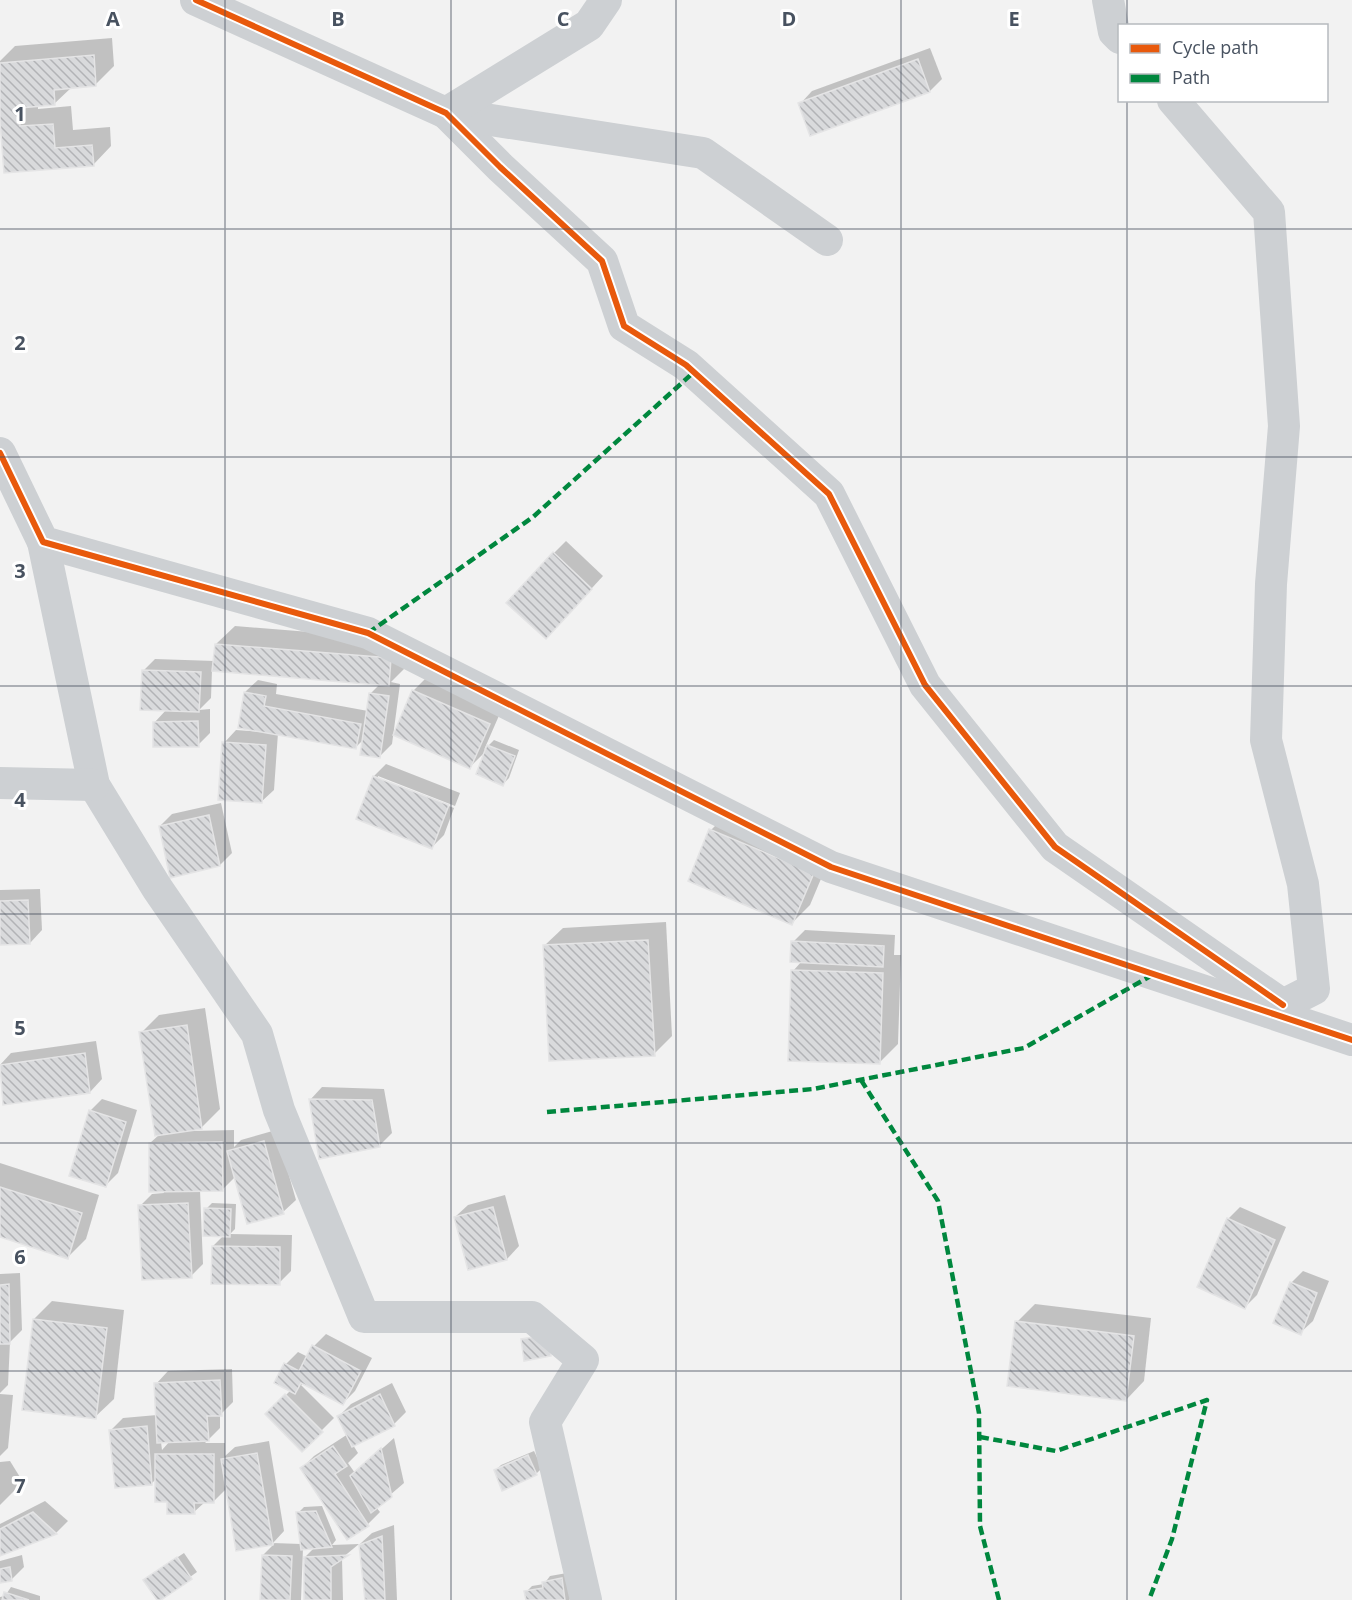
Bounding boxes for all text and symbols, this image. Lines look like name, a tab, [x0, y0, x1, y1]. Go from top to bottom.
text: A	[106, 5, 120, 32]
text: B	[331, 5, 345, 32]
text: C	[557, 5, 570, 32]
text: D	[782, 5, 796, 32]
text: E	[1008, 5, 1020, 32]
legend	[1118, 24, 1328, 102]
text: Cycle path	[1172, 35, 1259, 59]
text: Path	[1172, 65, 1210, 89]
text: 1	[14, 100, 26, 127]
text: 2	[14, 329, 26, 356]
text: 3	[14, 557, 26, 584]
text: 4	[14, 786, 26, 813]
text: 5	[14, 1014, 26, 1041]
text: 6	[14, 1243, 26, 1270]
text: 7	[14, 1472, 26, 1499]

